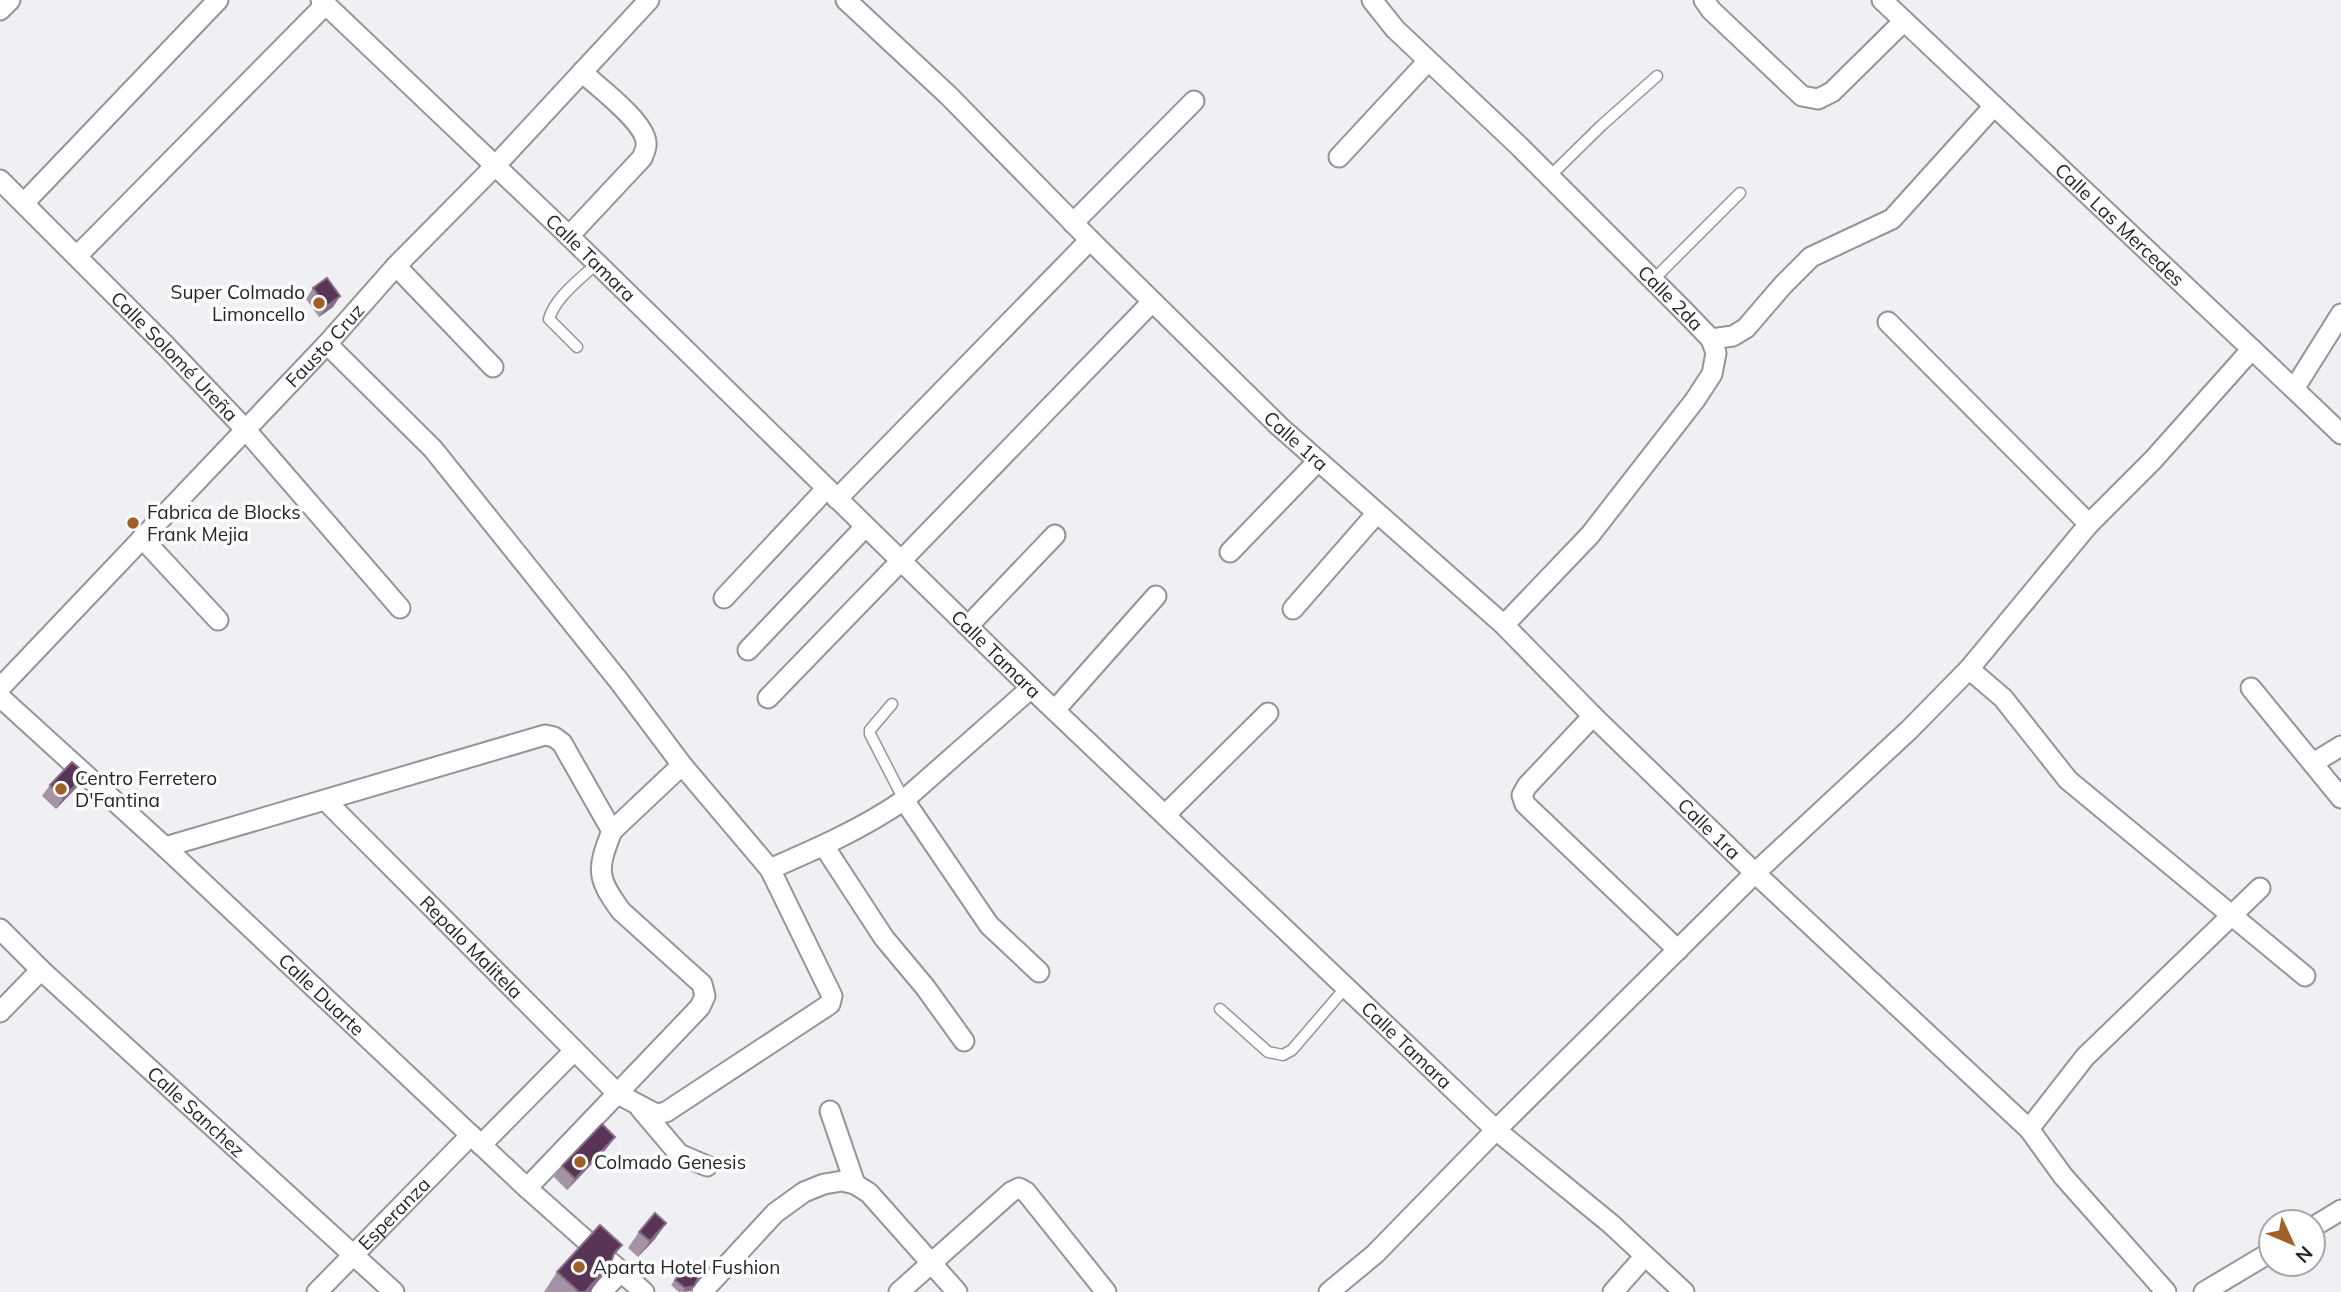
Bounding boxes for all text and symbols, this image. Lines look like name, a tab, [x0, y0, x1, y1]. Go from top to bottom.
street label: Calle Las Mercedes	[2050, 158, 2189, 291]
street label: Calle Tamara	[541, 208, 641, 307]
street label: Calle 2da	[1633, 260, 1708, 336]
place label: Super Colmado Limoncello	[171, 280, 305, 326]
street label: Calle Solomé Ureña	[106, 286, 243, 426]
marker: Super Colmado Limoncello	[311, 295, 327, 311]
street label: Fausto Cruz	[280, 299, 369, 392]
street label: Calle 1ra	[1259, 406, 1333, 476]
place label: Fabrica de Blocks Frank Mejia	[147, 500, 301, 546]
marker: Fabrica de Blocks Frank Mejia	[125, 515, 141, 531]
street label: Calle Tamara	[946, 605, 1046, 703]
place label: Centro Ferretero D'Fantina	[75, 766, 217, 812]
marker: Centro Ferretero D'Fantina	[53, 781, 69, 797]
street label: Calle 1ra	[1673, 793, 1746, 864]
street label: Repalo Malitela	[415, 890, 528, 1004]
street label: Calle Duarte	[273, 948, 370, 1041]
street label: Calle Tamara	[1356, 996, 1457, 1094]
street label: Calle Sanchez	[142, 1061, 250, 1162]
place label: Colmado Genesis	[594, 1150, 746, 1174]
marker: Colmado Genesis	[572, 1154, 588, 1170]
street label: Esperanza	[353, 1172, 435, 1255]
north arrow	[2257, 1208, 2327, 1278]
text: N	[2291, 1241, 2318, 1268]
place label: Aparta Hotel Fushion	[593, 1255, 780, 1279]
marker: Aparta Hotel Fushion	[571, 1259, 587, 1275]

